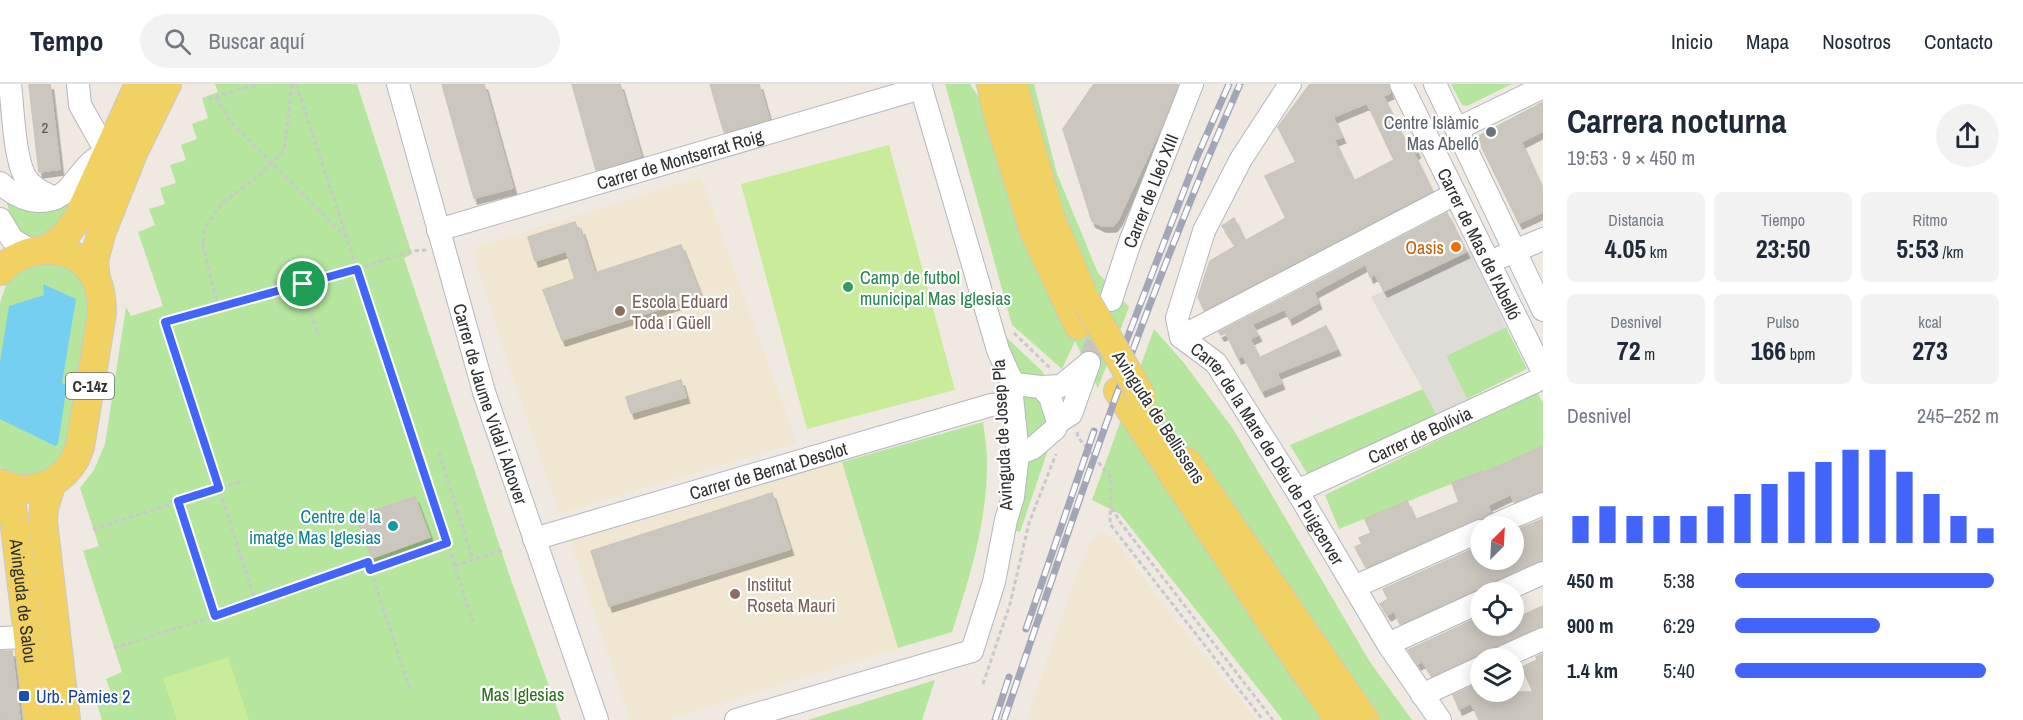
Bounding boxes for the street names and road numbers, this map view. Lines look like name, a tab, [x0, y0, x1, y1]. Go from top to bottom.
street label: Carrer de Montserrat Roig	[594, 122, 767, 195]
street label: Carrer de Lleó XIII	[1116, 130, 1184, 251]
street label: Carrer de Mas de l'Abelló	[1432, 164, 1528, 324]
street label: Carrer de Jaume Vidal i Alcover	[447, 301, 534, 508]
street label: Carrer de la Mare de Déu de Puigcerver	[1186, 336, 1351, 569]
street label: Avinguda de Bellissens	[1106, 345, 1211, 488]
street label: Avinguda de Josep Pla	[986, 359, 1019, 512]
road number: C-14z	[66, 373, 114, 399]
street label: Carrer de Bolívia	[1364, 400, 1476, 469]
street label: Carrer de Bernat Desclot	[686, 435, 850, 505]
street label: Avinguda de Salou	[4, 537, 44, 664]

